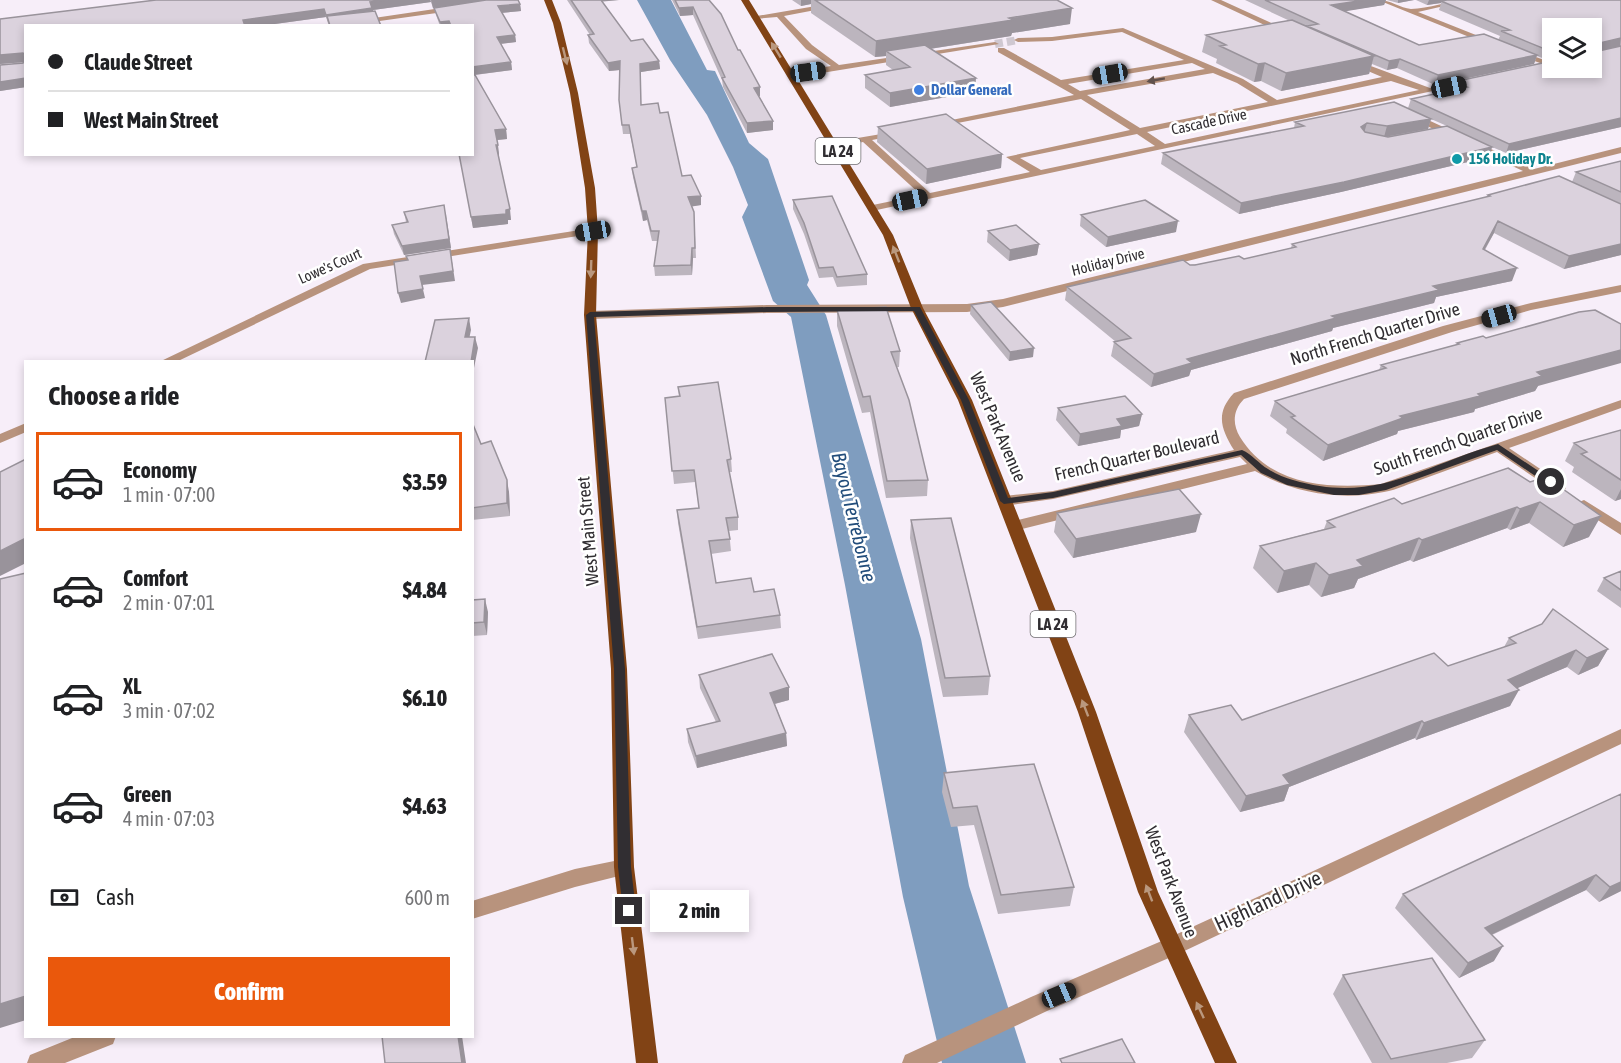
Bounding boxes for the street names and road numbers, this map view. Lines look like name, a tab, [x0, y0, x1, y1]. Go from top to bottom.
street label: Cascade Drive	[1170, 105, 1248, 138]
road number: LA 24	[816, 138, 860, 164]
street label: Lowe's Court	[296, 244, 364, 287]
street label: Holiday Drive	[1070, 244, 1146, 279]
street label: North French Quarter Drive	[1288, 298, 1462, 369]
street label: West Park Avenue	[966, 369, 1031, 485]
street label: South French Quarter Drive	[1371, 402, 1545, 479]
street label: French Quarter Boulevard	[1053, 426, 1221, 485]
street label: West Main Street	[572, 475, 603, 587]
road number: LA 24	[1030, 611, 1076, 637]
street label: West Park Avenue	[1141, 823, 1202, 940]
street label: Highland Drive	[1210, 865, 1325, 935]

